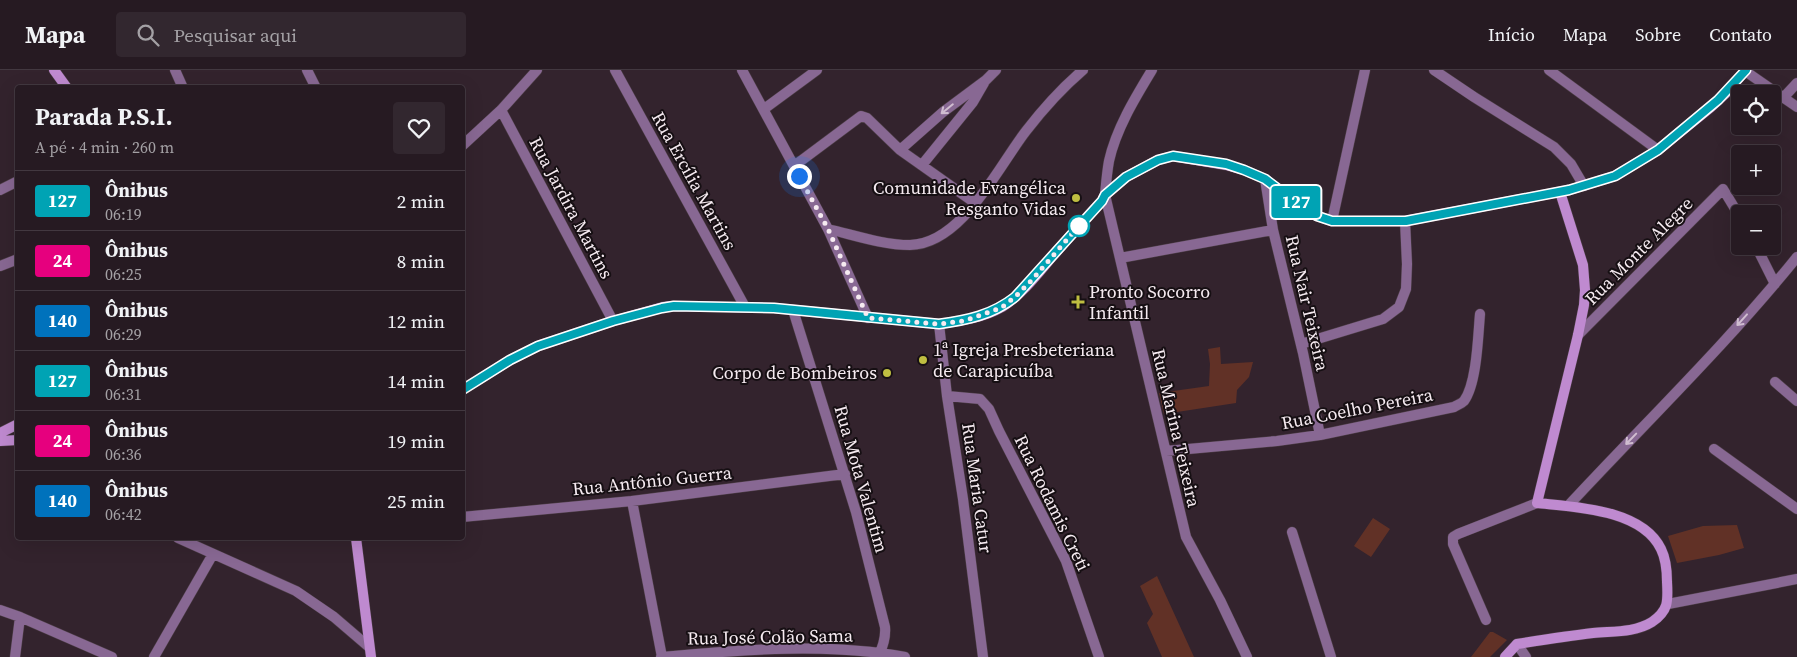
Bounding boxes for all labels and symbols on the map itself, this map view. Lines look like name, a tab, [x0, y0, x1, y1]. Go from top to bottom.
one-way arrow	[941, 103, 954, 114]
street label: Rua Ercília Martins	[646, 107, 743, 255]
street label: Rua Jardira Martins	[523, 132, 619, 283]
your location	[787, 164, 812, 189]
place label: Comunidade Evangélica Resganto Vidas	[873, 175, 1067, 221]
line badge: 127	[1267, 186, 1325, 218]
street label: Rua Monte Alegre	[1579, 191, 1698, 310]
marker: Comunidade Evangélica Resganto Vidas	[1070, 192, 1082, 204]
unlabelled marker	[1068, 215, 1090, 237]
street label: Rua Nair Teixeira	[1280, 232, 1335, 374]
place label: Pronto Socorro Infantil	[1089, 279, 1210, 325]
marker: Pronto Socorro Infantil	[1071, 295, 1085, 309]
one-way arrow	[1736, 314, 1748, 327]
place label: 1ª Igreja Presbeteriana de Carapicuíba	[933, 337, 1115, 383]
street label: Rua Marina Teixeira	[1146, 346, 1207, 510]
marker: 1ª Igreja Presbeteriana de Carapicuíba	[917, 354, 929, 366]
place label: Corpo de Bombeiros	[713, 360, 877, 385]
marker: Corpo de Bombeiros	[881, 367, 893, 379]
street label: Rua Coelho Pereira	[1279, 381, 1436, 435]
street label: Rua Mota Valentim	[828, 402, 894, 555]
street label: Rua Maria Catur	[956, 421, 999, 555]
street label: Rua Rodamis Creti	[1009, 430, 1096, 575]
one-way arrow	[1625, 432, 1637, 445]
street label: Rua Antônio Guerra	[571, 460, 734, 501]
street label: Rua José Colão Sama	[687, 623, 854, 650]

